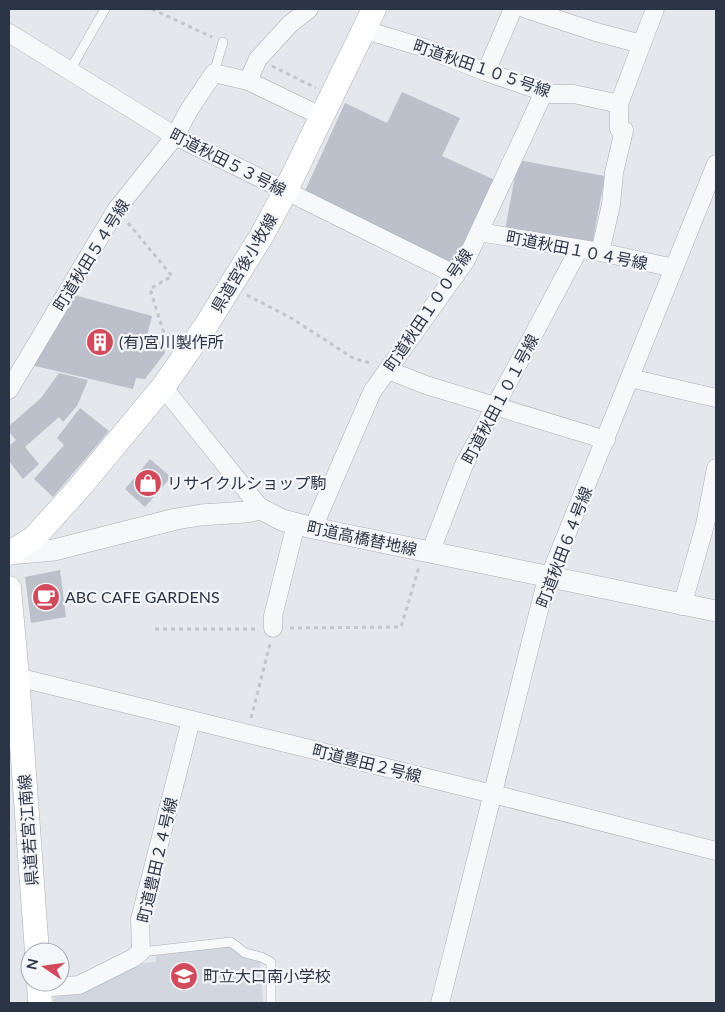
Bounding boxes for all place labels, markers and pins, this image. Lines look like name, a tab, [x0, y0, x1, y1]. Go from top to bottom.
building icon: (有)宮川製作所	[85, 327, 115, 357]
place label: (有)宮川製作所	[119, 332, 224, 351]
shop icon: リサイクルショップ駒	[133, 468, 163, 498]
place label: リサイクルショップ駒	[167, 473, 326, 492]
cafe icon: ABC CAFE GARDENS	[31, 582, 61, 612]
place label: ABC CAFE GARDENS	[65, 587, 220, 606]
school or university icon: 町立大口南小学校	[169, 961, 199, 991]
place label: 町立大口南小学校	[203, 966, 331, 985]

